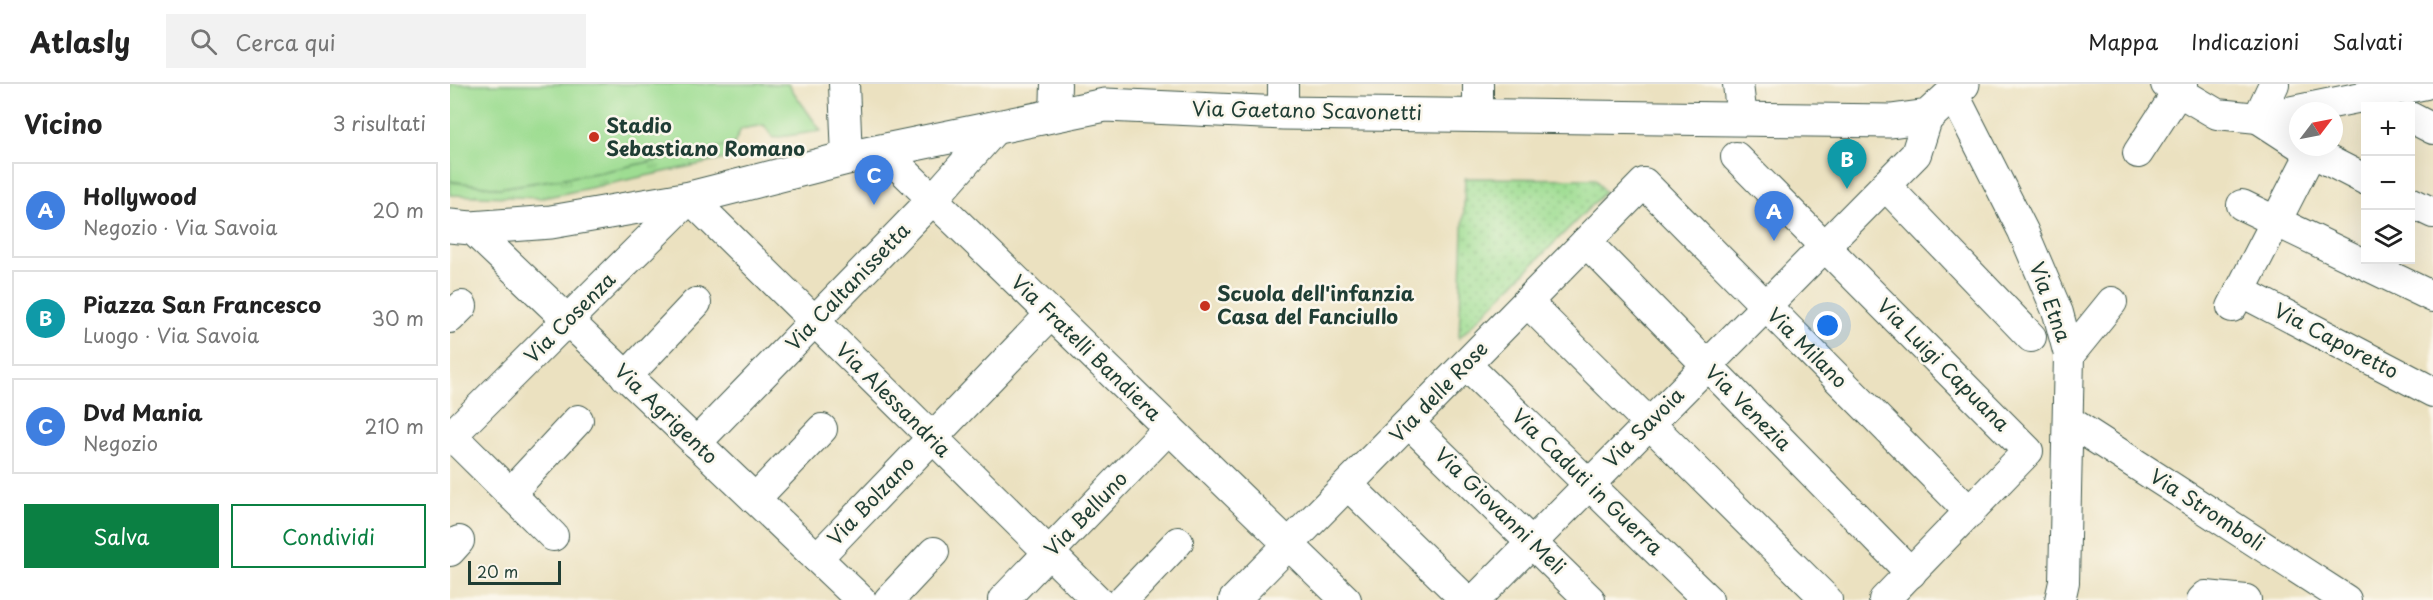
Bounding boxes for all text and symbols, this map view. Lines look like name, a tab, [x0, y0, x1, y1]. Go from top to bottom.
search box	[166, 14, 586, 68]
text: Atlasly	[30, 20, 130, 63]
icon: search	[187, 25, 220, 58]
text: Cerca qui	[235, 25, 336, 58]
text: Mappa	[2088, 25, 2158, 57]
text: Indicazioni	[2191, 25, 2299, 57]
text: Salvati	[2332, 25, 2403, 57]
street label: Via Gaetano Scavonetti	[1192, 93, 1422, 127]
north arrow	[2289, 102, 2343, 156]
map controls	[2361, 102, 2415, 264]
button: +	[2361, 102, 2415, 156]
text: Vicino	[24, 104, 102, 143]
text: 3 risultati	[332, 108, 426, 138]
place label: Stadio Sebastiano Romano	[606, 110, 805, 163]
marker: Stadio Sebastiano Romano	[587, 130, 601, 144]
pin: B	[1828, 140, 1866, 189]
pin: C	[854, 156, 894, 205]
button: −	[2361, 156, 2415, 210]
text: Hollywood	[83, 179, 197, 212]
pin: A	[1754, 192, 1794, 241]
text: A	[38, 195, 53, 225]
text: 20 m	[372, 195, 424, 225]
button: layers	[2361, 210, 2415, 264]
text: Negozio · Via Savoia	[83, 212, 277, 242]
street label: Via Caltanissetta	[778, 215, 917, 357]
street label: Via Etna	[2023, 257, 2079, 346]
street label: Via Cosenza	[517, 264, 622, 370]
street label: Via Fratelli Bandiera	[1005, 267, 1169, 427]
place label: Scuola dell'infanzia Casa del Fanciullo	[1217, 278, 1415, 331]
text: Piazza San Francesco	[83, 287, 321, 320]
street label: Via Luigi Capuana	[1870, 291, 2017, 438]
street label: Via Caporetto	[2269, 295, 2404, 386]
marker: Scuola dell'infanzia Casa del Fanciullo	[1198, 299, 1212, 313]
street label: Via Milano	[1761, 300, 1855, 394]
text: B	[39, 303, 52, 333]
text: 30 m	[371, 303, 424, 333]
your location	[1813, 311, 1842, 340]
text: Luogo · Via Savoia	[83, 320, 259, 350]
street label: Via delle Rose	[1382, 334, 1494, 449]
street label: Via Alessandria	[829, 335, 958, 464]
street label: Via Agrigento	[608, 356, 725, 470]
street label: Via Venezia	[1699, 357, 1799, 458]
street label: Via Savoia	[1596, 380, 1691, 475]
text: Dvd Mania	[83, 395, 203, 428]
street label: Via Caduti in Guerra	[1505, 401, 1670, 562]
text: C	[38, 411, 53, 441]
text: 210 m	[365, 411, 424, 441]
text: Negozio	[83, 428, 158, 458]
street label: Via Giovanni Meli	[1428, 440, 1573, 581]
street label: Via Bolzano	[820, 449, 921, 552]
street label: Via Stromboli	[2144, 461, 2271, 558]
street label: Via Belluno	[1037, 464, 1134, 563]
button: Salva	[24, 504, 219, 568]
button: Condividi	[231, 504, 426, 568]
scale bar	[468, 558, 561, 586]
text: 20 m	[477, 559, 518, 583]

